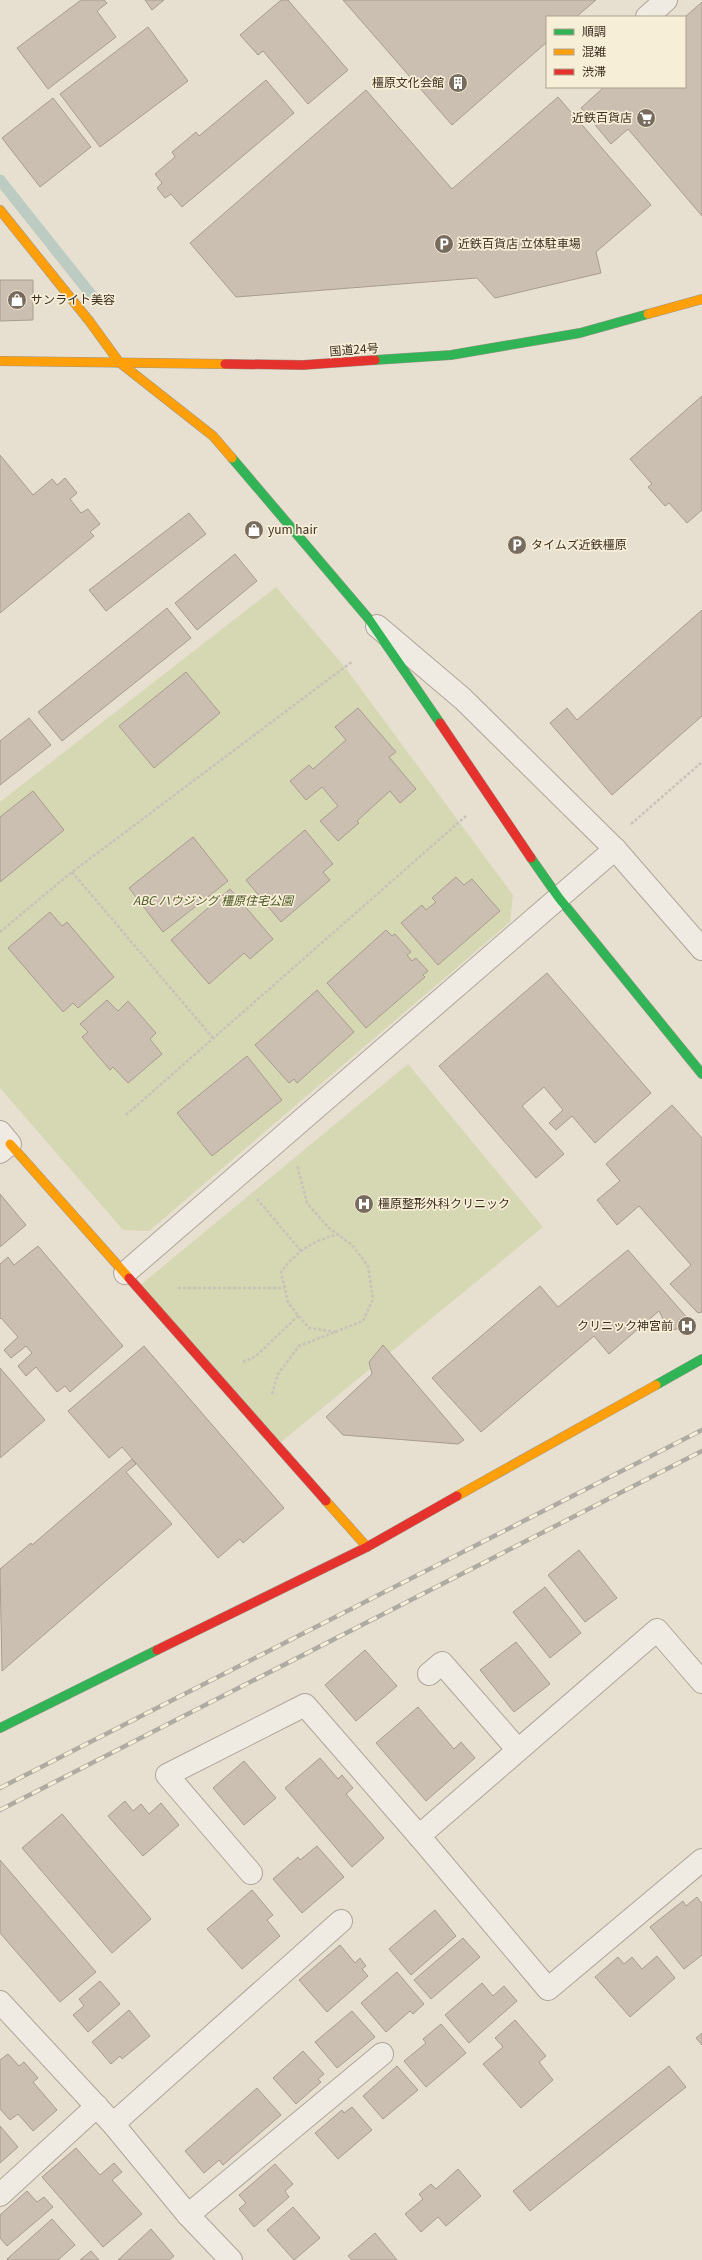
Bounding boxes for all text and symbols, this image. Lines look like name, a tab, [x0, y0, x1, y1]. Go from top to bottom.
legend	[546, 16, 686, 88]
text: 順調	[582, 22, 606, 39]
text: 混雑	[582, 42, 606, 59]
text: 渋滞	[582, 62, 606, 79]
building icon: 橿原文化会館	[447, 72, 469, 94]
place label: 橿原文化会館	[372, 73, 444, 90]
supermarket icon: 近鉄百貨店	[635, 107, 657, 129]
place label: 近鉄百貨店	[572, 108, 632, 125]
parking icon: 近鉄百貨店 立体駐車場	[433, 233, 455, 255]
place label: 近鉄百貨店 立体駐車場	[458, 234, 581, 251]
shop icon: サンライト美容	[6, 289, 28, 311]
place label: サンライト美容	[31, 290, 115, 307]
street label: 国道24号	[329, 338, 379, 359]
shop icon: yum hair	[243, 519, 265, 541]
place label: yum hair	[268, 520, 318, 537]
parking icon: タイムズ近鉄橿原	[506, 534, 528, 556]
place label: タイムズ近鉄橿原	[531, 535, 627, 552]
park label: ABC ハウジング 橿原住宅公園	[133, 891, 295, 908]
hospital icon: 橿原整形外科クリニック	[353, 1193, 375, 1215]
place label: 橿原整形外科クリニック	[378, 1194, 510, 1211]
hospital icon: クリニック神宮前	[676, 1315, 698, 1337]
place label: クリニック神宮前	[577, 1316, 673, 1333]

